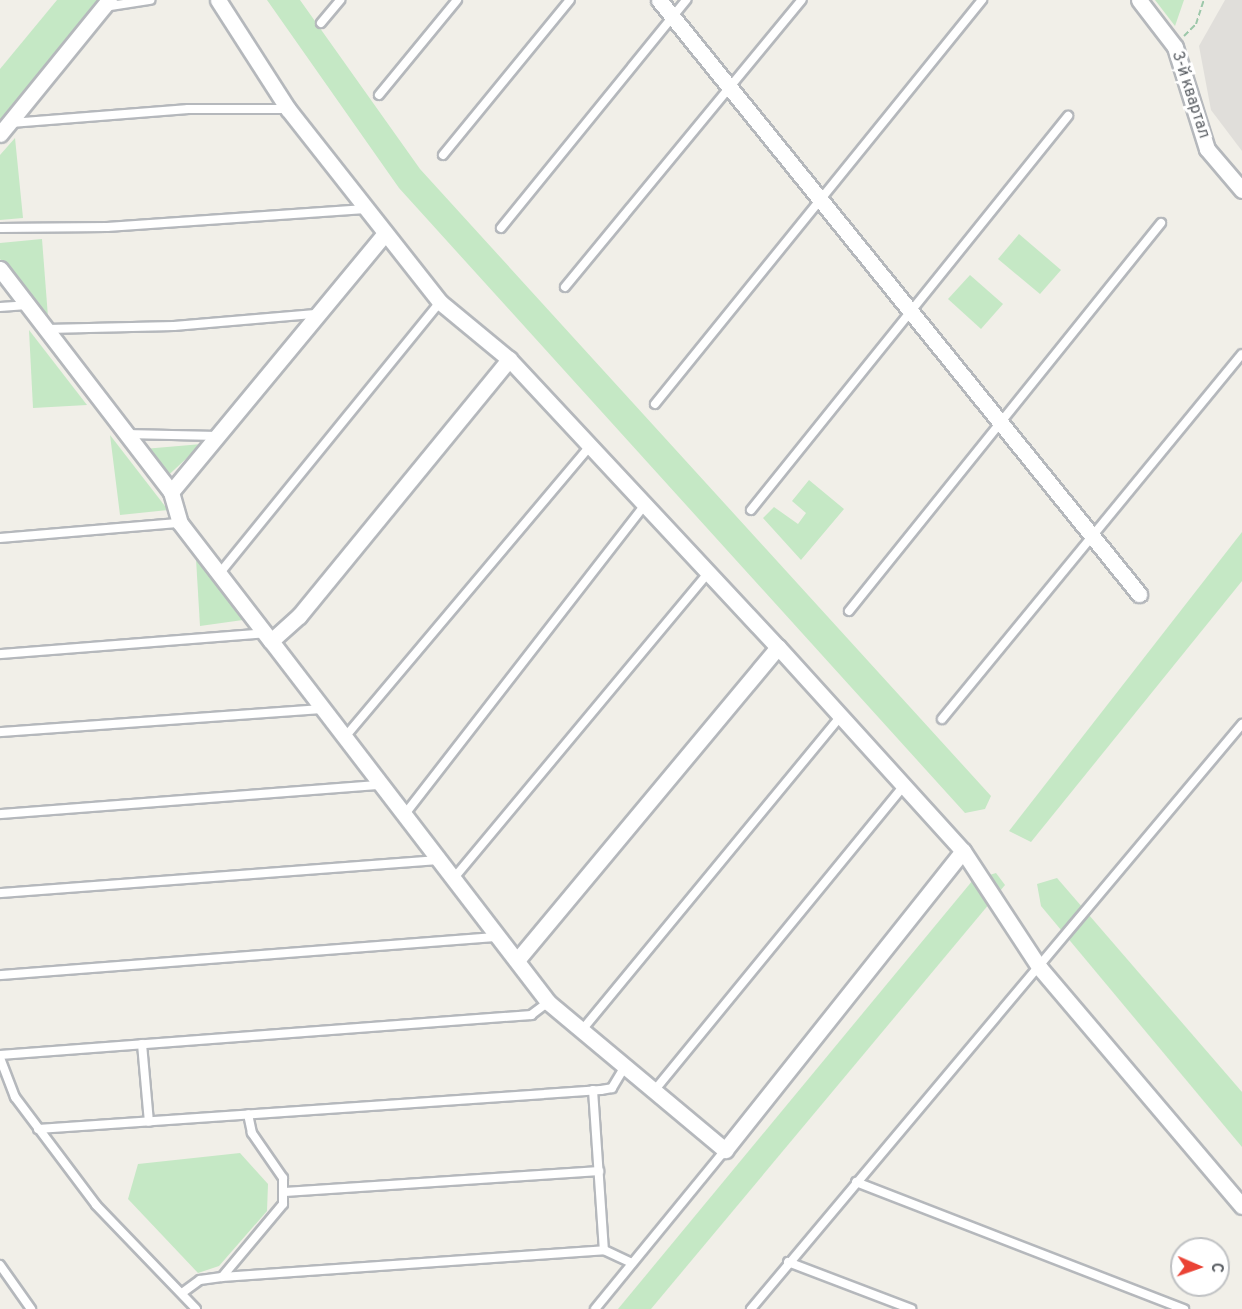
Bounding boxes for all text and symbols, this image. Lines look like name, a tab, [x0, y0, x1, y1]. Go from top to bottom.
street label: 3-й квартал	[1167, 49, 1213, 141]
north arrow	[1170, 1237, 1230, 1297]
text: С	[1206, 1262, 1226, 1273]

